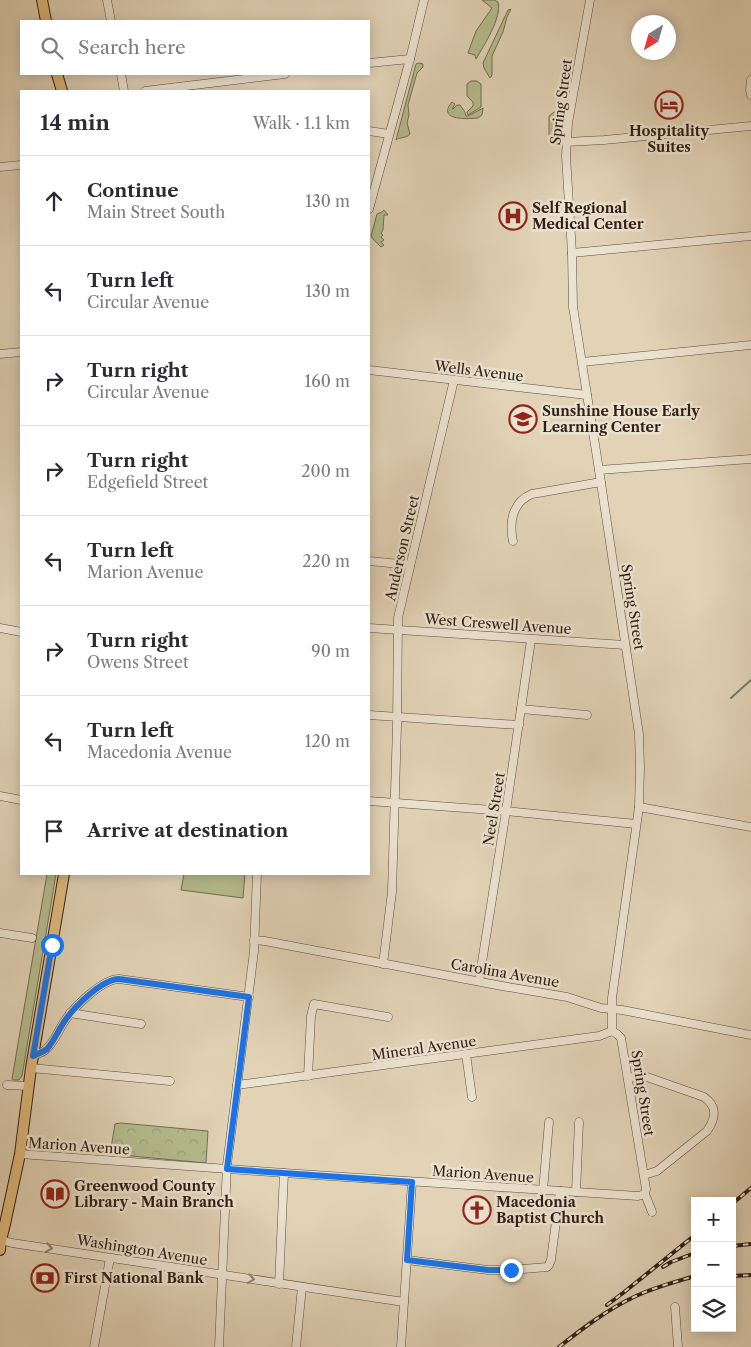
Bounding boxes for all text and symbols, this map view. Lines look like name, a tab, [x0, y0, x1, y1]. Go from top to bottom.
north arrow	[631, 15, 676, 60]
search box	[20, 20, 370, 75]
icon: search	[38, 34, 66, 62]
text: Search here	[78, 36, 186, 59]
street label: Spring Street	[546, 58, 576, 146]
hotel icon: Hospitality Suites	[654, 90, 684, 120]
text: 14 min	[40, 110, 110, 135]
text: Walk · 1.1 km	[253, 113, 350, 133]
place label: Hospitality Suites	[629, 122, 709, 156]
text: Continue	[87, 179, 179, 202]
icon: ahead	[40, 187, 68, 215]
text: 130 m	[305, 191, 350, 211]
place label: Self Regional Medical Center	[532, 199, 644, 233]
hospital icon: Self Regional Medical Center	[498, 201, 528, 231]
text: Main Street South	[87, 202, 225, 222]
text: Turn left	[87, 269, 174, 292]
icon: left	[40, 277, 68, 305]
text: 130 m	[305, 281, 350, 301]
text: Circular Avenue	[87, 292, 209, 312]
street label: Wells Avenue	[433, 357, 525, 385]
text: Turn right	[87, 359, 188, 382]
icon: right	[40, 367, 68, 395]
text: 160 m	[305, 371, 350, 391]
text: Circular Avenue	[87, 382, 209, 402]
place label: Sunshine House Early Learning Center	[542, 402, 700, 436]
school or university icon: Sunshine House Early Learning Center	[508, 404, 538, 434]
text: Turn right	[87, 449, 188, 472]
icon: right	[40, 457, 68, 485]
text: 200 m	[301, 461, 350, 481]
text: Edgefield Street	[87, 472, 208, 492]
street label: Anderson Street	[381, 493, 423, 604]
text: Turn left	[87, 539, 174, 562]
icon: left	[40, 547, 68, 575]
text: 220 m	[302, 551, 350, 571]
text: Marion Avenue	[87, 562, 203, 582]
street label: Spring Street	[617, 563, 649, 651]
street label: West Creswell Avenue	[423, 610, 572, 638]
text: Turn right	[87, 629, 188, 652]
icon: right	[40, 637, 68, 665]
text: 90 m	[311, 641, 350, 661]
text: Owens Street	[87, 652, 189, 672]
text: Turn left	[87, 719, 174, 742]
icon: left	[40, 727, 68, 755]
text: 120 m	[305, 731, 350, 751]
text: Macedonia Avenue	[87, 742, 232, 762]
street label: Neel Street	[479, 771, 509, 847]
icon: arrive	[40, 817, 68, 845]
text: Arrive at destination	[87, 819, 288, 842]
route start	[41, 934, 64, 957]
street label: Carolina Avenue	[449, 955, 561, 991]
street label: Mineral Avenue	[371, 1032, 478, 1064]
street label: Spring Street	[627, 1049, 659, 1137]
street label: Marion Avenue	[28, 1133, 131, 1159]
street label: Marion Avenue	[432, 1161, 535, 1187]
place label: Greenwood County Library - Main Branch	[74, 1177, 234, 1211]
library icon: Greenwood County Library - Main Branch	[40, 1179, 70, 1209]
place label: Macedonia Baptist Church	[496, 1193, 605, 1227]
church icon: Macedonia Baptist Church	[462, 1195, 492, 1225]
map controls	[691, 1197, 736, 1332]
button: +	[691, 1197, 736, 1242]
street label: Washington Avenue	[74, 1231, 209, 1269]
button: −	[691, 1242, 736, 1287]
one-way arrow	[44, 1243, 53, 1253]
route end	[500, 1259, 523, 1282]
bank icon: First National Bank	[30, 1263, 60, 1293]
place label: First National Bank	[64, 1269, 205, 1287]
one-way arrow	[247, 1273, 255, 1284]
button: layers	[691, 1287, 736, 1332]

